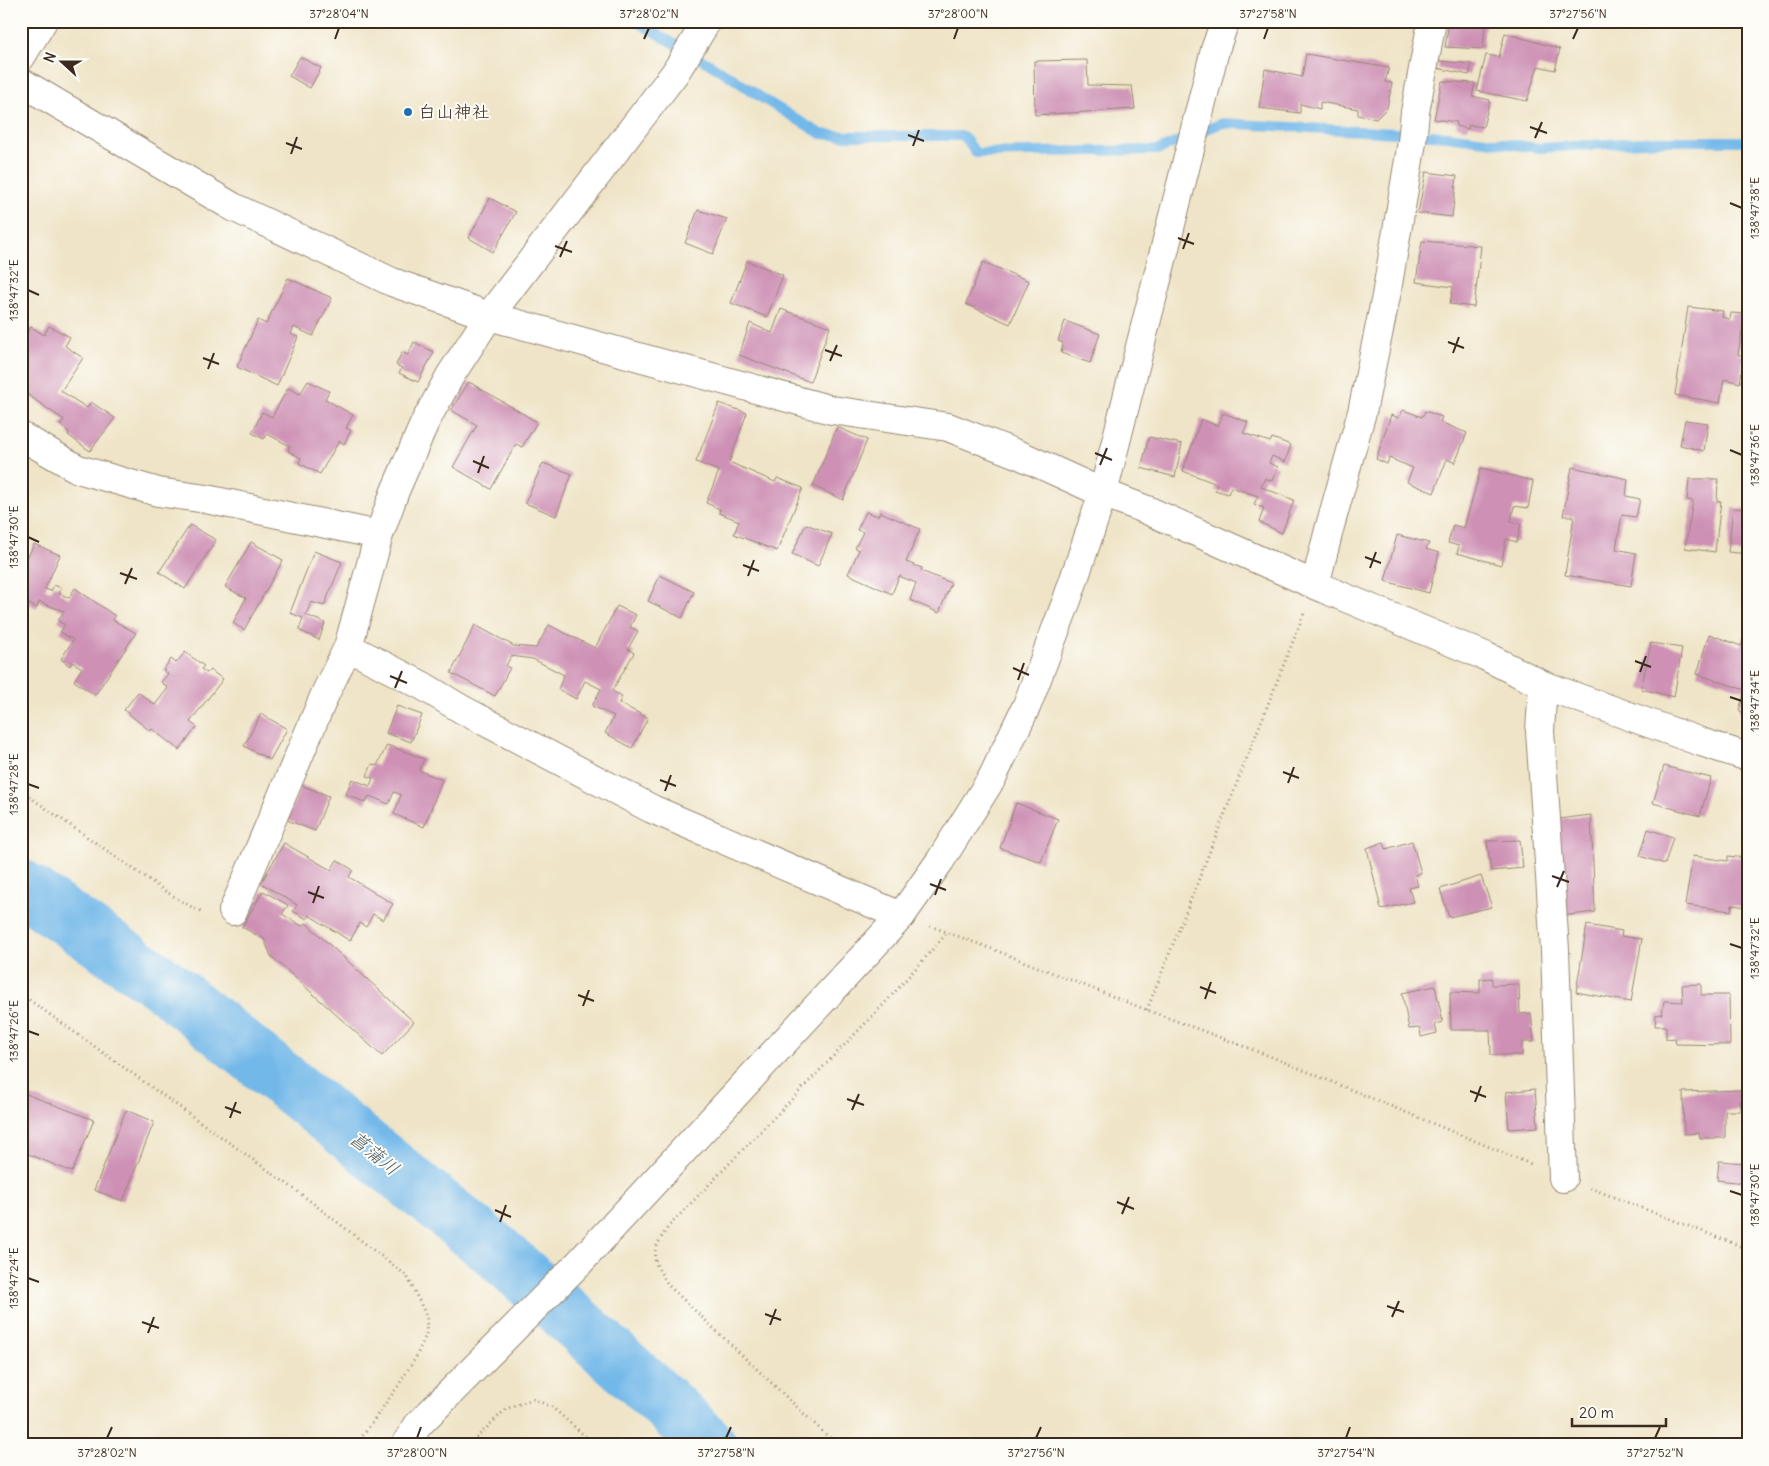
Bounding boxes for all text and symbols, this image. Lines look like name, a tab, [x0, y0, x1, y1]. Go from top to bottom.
text: 37°28'04"N	[309, 6, 369, 21]
text: 37°28'02"N	[619, 6, 679, 21]
text: 37°28'00"N	[928, 6, 988, 21]
text: 37°27'58"N	[1239, 6, 1297, 21]
text: 37°27'56"N	[1549, 6, 1607, 21]
north arrow	[38, 38, 88, 88]
text: N	[40, 50, 60, 65]
place label: 白山神社	[418, 100, 490, 123]
marker: 白山神社	[402, 106, 414, 118]
text: 138°47'38"E	[1747, 177, 1762, 239]
text: 138°47'32"E	[6, 259, 21, 321]
text: 138°47'36"E	[1747, 424, 1762, 486]
text: 138°47'30"E	[6, 505, 21, 569]
text: 138°47'34"E	[1747, 670, 1762, 732]
text: 138°47'28"E	[6, 753, 21, 815]
text: 138°47'32"E	[1747, 917, 1762, 979]
text: 138°47'26"E	[6, 1000, 21, 1062]
water label: 菖蒲川	[345, 1126, 405, 1180]
text: 138°47'30"E	[1747, 1163, 1762, 1227]
text: 138°47'24"E	[6, 1247, 21, 1309]
scale bar	[1572, 1396, 1665, 1428]
text: 20 m	[1579, 1403, 1614, 1422]
text: 37°28'02"N	[77, 1445, 137, 1460]
text: 37°28'00"N	[387, 1445, 447, 1460]
text: 37°27'58"N	[697, 1445, 755, 1460]
text: 37°27'56"N	[1007, 1445, 1065, 1460]
text: 37°27'54"N	[1317, 1445, 1375, 1460]
text: 37°27'52"N	[1626, 1445, 1684, 1460]

